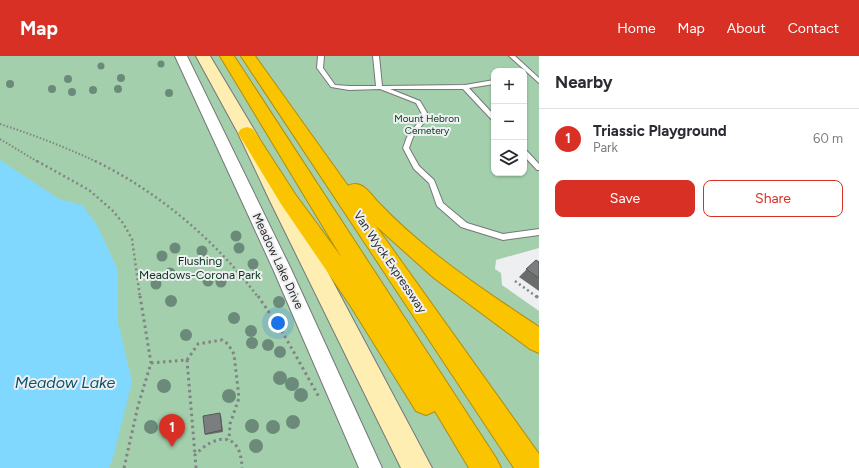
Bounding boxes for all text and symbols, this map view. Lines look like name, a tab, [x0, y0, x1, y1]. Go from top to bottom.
text: Map	[20, 17, 58, 40]
text: Home	[617, 20, 656, 37]
text: Map	[678, 20, 705, 37]
text: About	[727, 20, 766, 37]
text: Contact	[788, 20, 839, 37]
map controls	[491, 68, 527, 176]
button: +	[491, 68, 527, 104]
text: Nearby	[555, 72, 613, 92]
button: −	[491, 104, 527, 140]
park label: Mount Hebron Cemetery	[394, 112, 460, 137]
text: Triassic Playground	[593, 122, 727, 140]
text: 1	[565, 131, 571, 146]
text: 60 m	[813, 131, 843, 146]
button: layers	[491, 140, 527, 176]
text: Park	[593, 140, 618, 155]
button: Save	[555, 180, 695, 217]
button: Share	[703, 180, 843, 217]
street label: Van Wyck Expressway	[351, 208, 430, 316]
street label: Meadow Lake Drive	[250, 211, 307, 312]
park label: Flushing Meadows-Corona Park	[139, 254, 261, 282]
your location	[268, 313, 288, 333]
water label: Meadow Lake	[15, 373, 116, 392]
pin: 1	[159, 414, 185, 447]

